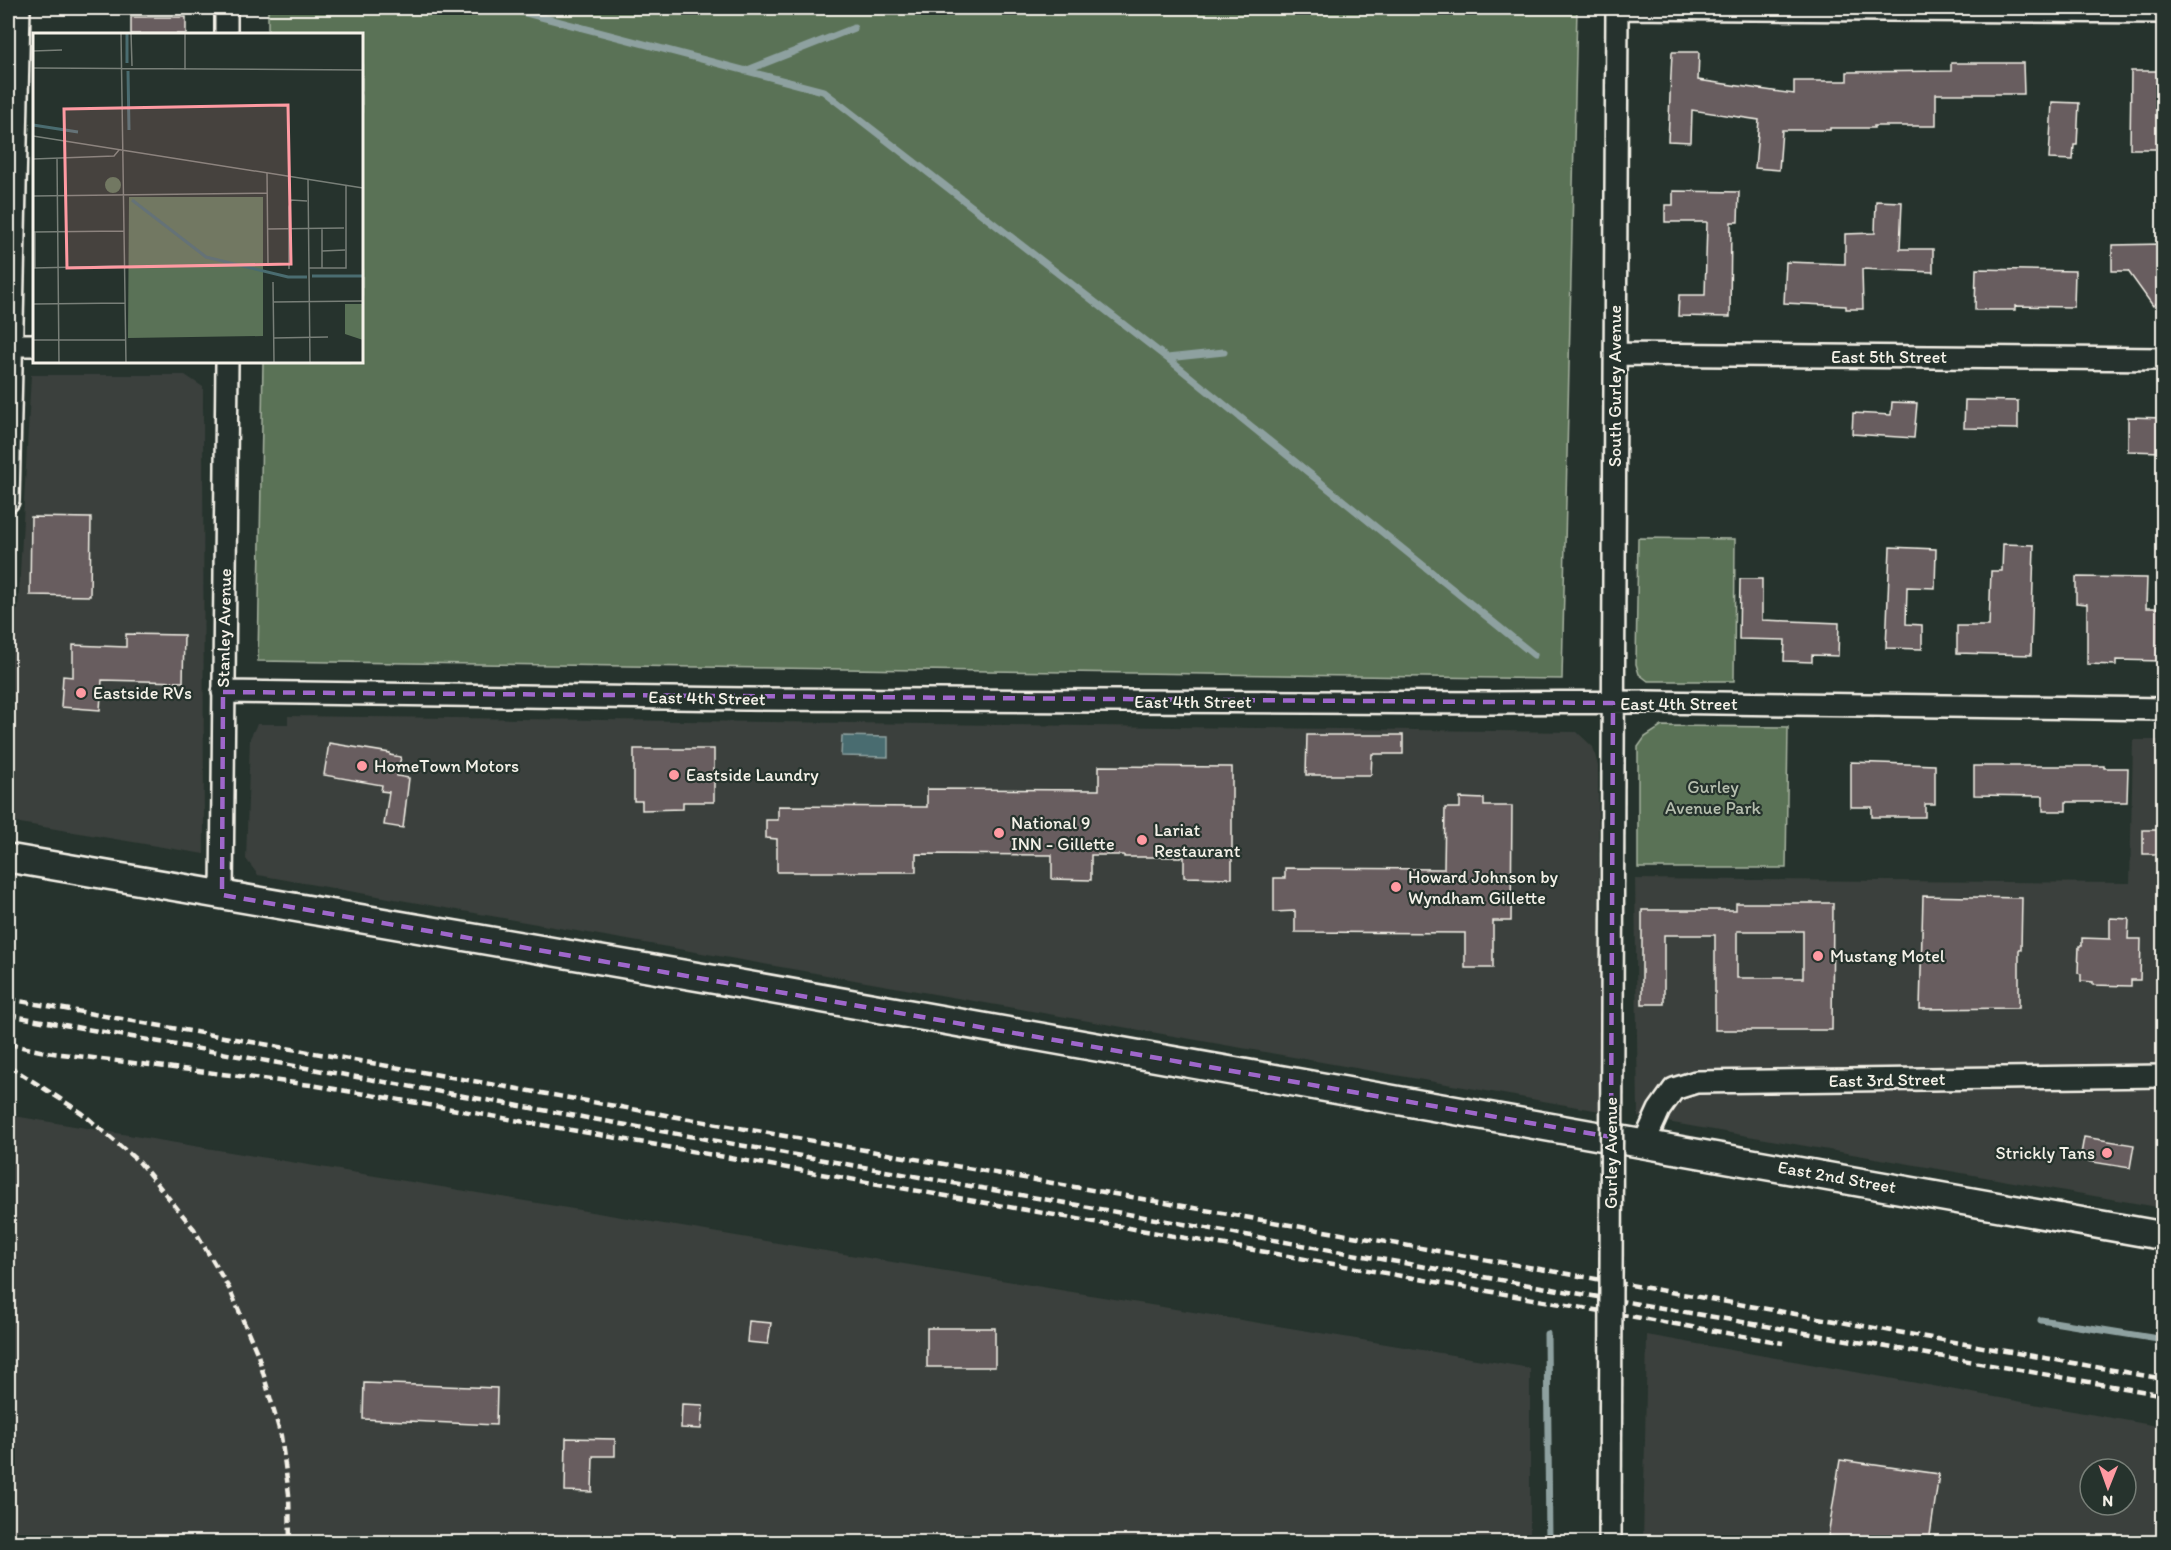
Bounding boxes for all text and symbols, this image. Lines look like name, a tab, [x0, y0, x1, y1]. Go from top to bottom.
inset map	[33, 33, 363, 363]
street label: South Gurley Avenue	[1604, 305, 1626, 467]
street label: East 5th Street	[1831, 346, 1947, 368]
street label: Stanley Avenue	[212, 568, 236, 688]
place label: Eastside RVs	[93, 682, 192, 704]
marker: Eastside RVs	[74, 686, 88, 700]
street label: East 4th Street	[648, 686, 766, 710]
street label: East 4th Street	[1134, 691, 1252, 713]
street label: East 4th Street	[1620, 693, 1738, 715]
place label: HomeTown Motors	[374, 755, 519, 777]
marker: HomeTown Motors	[355, 759, 369, 773]
place label: Eastside Laundry	[686, 764, 819, 786]
marker: Eastside Laundry	[667, 768, 681, 782]
park label: Gurley Avenue Park	[1665, 776, 1762, 819]
place label: National 9 INN - Gillette	[1011, 812, 1115, 855]
place label: Lariat Restaurant	[1154, 819, 1241, 862]
marker: National 9 INN - Gillette	[992, 826, 1006, 840]
marker: Lariat Restaurant	[1135, 833, 1149, 847]
place label: Howard Johnson by Wyndham Gillette	[1408, 866, 1559, 909]
marker: Howard Johnson by Wyndham Gillette	[1389, 880, 1403, 894]
place label: Mustang Motel	[1830, 945, 1945, 967]
marker: Mustang Motel	[1811, 949, 1825, 963]
street label: East 3rd Street	[1828, 1068, 1946, 1092]
street label: Gurley Avenue	[1600, 1097, 1622, 1209]
place label: Strickly Tans	[1995, 1142, 2095, 1164]
marker: Strickly Tans	[2100, 1146, 2114, 1160]
street label: East 2nd Street	[1776, 1156, 1898, 1198]
north arrow	[2078, 1457, 2138, 1517]
text: N	[2102, 1492, 2113, 1511]

